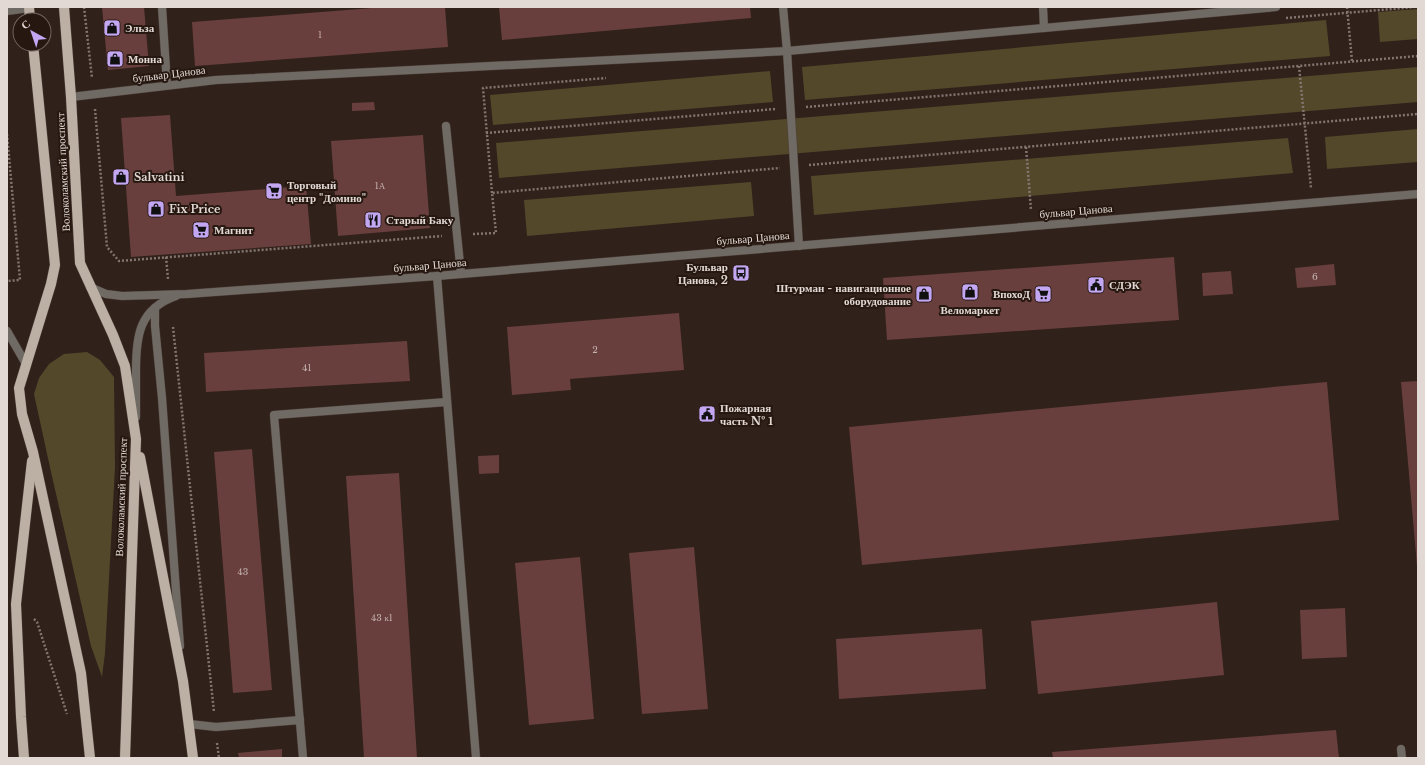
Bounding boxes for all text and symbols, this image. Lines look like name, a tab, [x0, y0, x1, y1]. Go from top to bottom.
north arrow	[12, 12, 52, 52]
text: С	[18, 16, 33, 32]
shop icon: Эльза	[102, 18, 122, 38]
place label: Эльза	[125, 21, 155, 35]
house number: 1	[318, 29, 322, 40]
shop icon: Монна	[105, 49, 125, 69]
place label: Монна	[128, 52, 162, 66]
street label: бульвар Цанова	[132, 63, 206, 85]
street label: Волоколамский проспект	[53, 112, 73, 232]
shop icon: Salvatini	[111, 167, 131, 187]
place label: Salvatini	[134, 170, 185, 184]
place label: Торговый центр "Домино"	[287, 178, 366, 205]
house number: 1А	[375, 180, 386, 191]
supermarket icon: Торговый центр "Домино"	[264, 181, 284, 201]
shop icon: Fix Price	[146, 199, 166, 219]
street label: бульвар Цанова	[1039, 201, 1113, 221]
place label: Fix Price	[169, 202, 221, 216]
restaurant icon: Старый Баку	[363, 210, 383, 230]
place label: Старый Баку	[386, 213, 454, 227]
supermarket icon: Магнит	[191, 220, 211, 240]
place label: Магнит	[214, 223, 254, 237]
street label: бульвар Цанова	[716, 228, 790, 248]
street label: бульвар Цанова	[393, 255, 467, 275]
place label: Бульвар Цанова, 2	[678, 260, 728, 287]
bus stop icon: Бульвар Цанова, 2	[731, 263, 751, 283]
house number: 6	[1312, 271, 1318, 282]
public building icon: СДЭК	[1086, 275, 1106, 295]
place label: СДЭК	[1109, 278, 1140, 292]
place label: Штурман - навигационное оборудование	[776, 281, 911, 308]
shop icon: Веломаркет	[960, 282, 980, 302]
shop icon: Штурман - навигационное оборудование	[914, 284, 934, 304]
supermarket icon: ВпохоД	[1033, 284, 1053, 304]
place label: ВпохоД	[993, 287, 1030, 301]
place label: Веломаркет	[940, 303, 1000, 317]
house number: 2	[592, 344, 598, 355]
house number: 41	[302, 362, 312, 373]
place label: Пожарная часть № 1	[720, 401, 773, 428]
public building icon: Пожарная часть № 1	[697, 404, 717, 424]
street label: Волоколамский проспект	[112, 437, 130, 557]
house number: 43	[238, 566, 248, 577]
house number: 43 к1	[371, 612, 393, 623]

